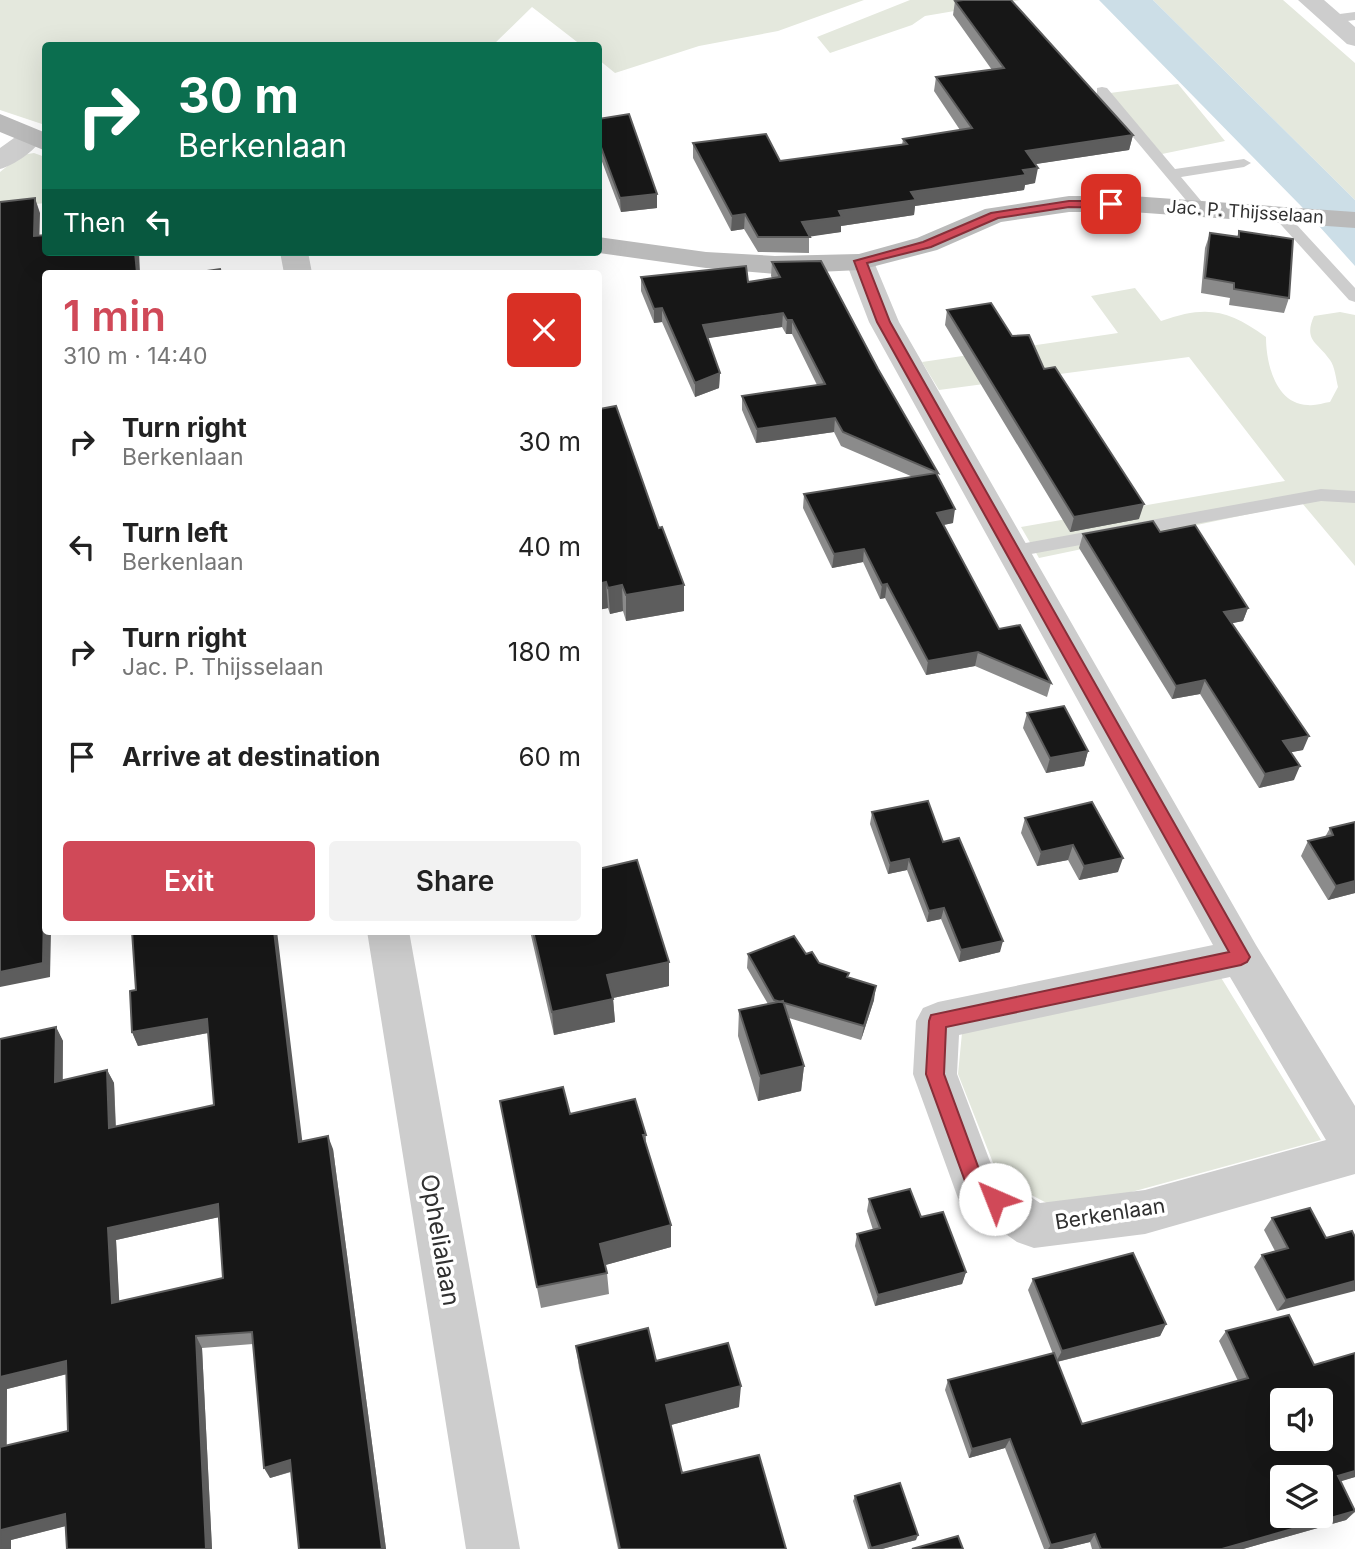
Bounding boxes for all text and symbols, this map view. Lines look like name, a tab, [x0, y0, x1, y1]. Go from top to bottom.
text: 30 m	[178, 66, 299, 125]
icon: right	[63, 70, 154, 161]
text: Berkenlaan	[178, 126, 347, 165]
pin	[1081, 174, 1141, 234]
icon: arrive	[1092, 185, 1130, 223]
street label: Jac. P. Thijsselaan	[1166, 196, 1324, 227]
icon: left	[140, 203, 178, 241]
text: Then	[63, 207, 126, 238]
text: 1 min	[63, 290, 166, 341]
button: close	[507, 293, 581, 367]
text: 310 m · 14:40	[63, 342, 207, 370]
text: Turn right	[122, 412, 247, 443]
icon: right	[63, 423, 101, 461]
text: 30 m	[518, 426, 581, 457]
text: Berkenlaan	[122, 443, 244, 471]
text: Turn left	[122, 517, 228, 548]
icon: left	[63, 528, 101, 566]
text: 40 m	[518, 531, 581, 562]
text: Berkenlaan	[122, 548, 244, 576]
text: Turn right	[122, 622, 247, 653]
icon: right	[63, 633, 101, 671]
text: 180 m	[508, 636, 581, 667]
text: Jac. P. Thijsselaan	[122, 653, 324, 681]
icon: arrive	[63, 738, 101, 776]
text: Arrive at destination	[122, 741, 381, 772]
text: 60 m	[518, 741, 581, 772]
button: Exit	[63, 841, 315, 921]
button: Share	[329, 841, 581, 921]
position arrow	[958, 1162, 1032, 1236]
street label: Ophelialaan	[415, 1172, 466, 1308]
street label: Berkenlaan	[1053, 1192, 1167, 1235]
map controls	[1270, 1388, 1333, 1528]
button: sound	[1270, 1388, 1333, 1451]
button: layers	[1270, 1465, 1333, 1528]

